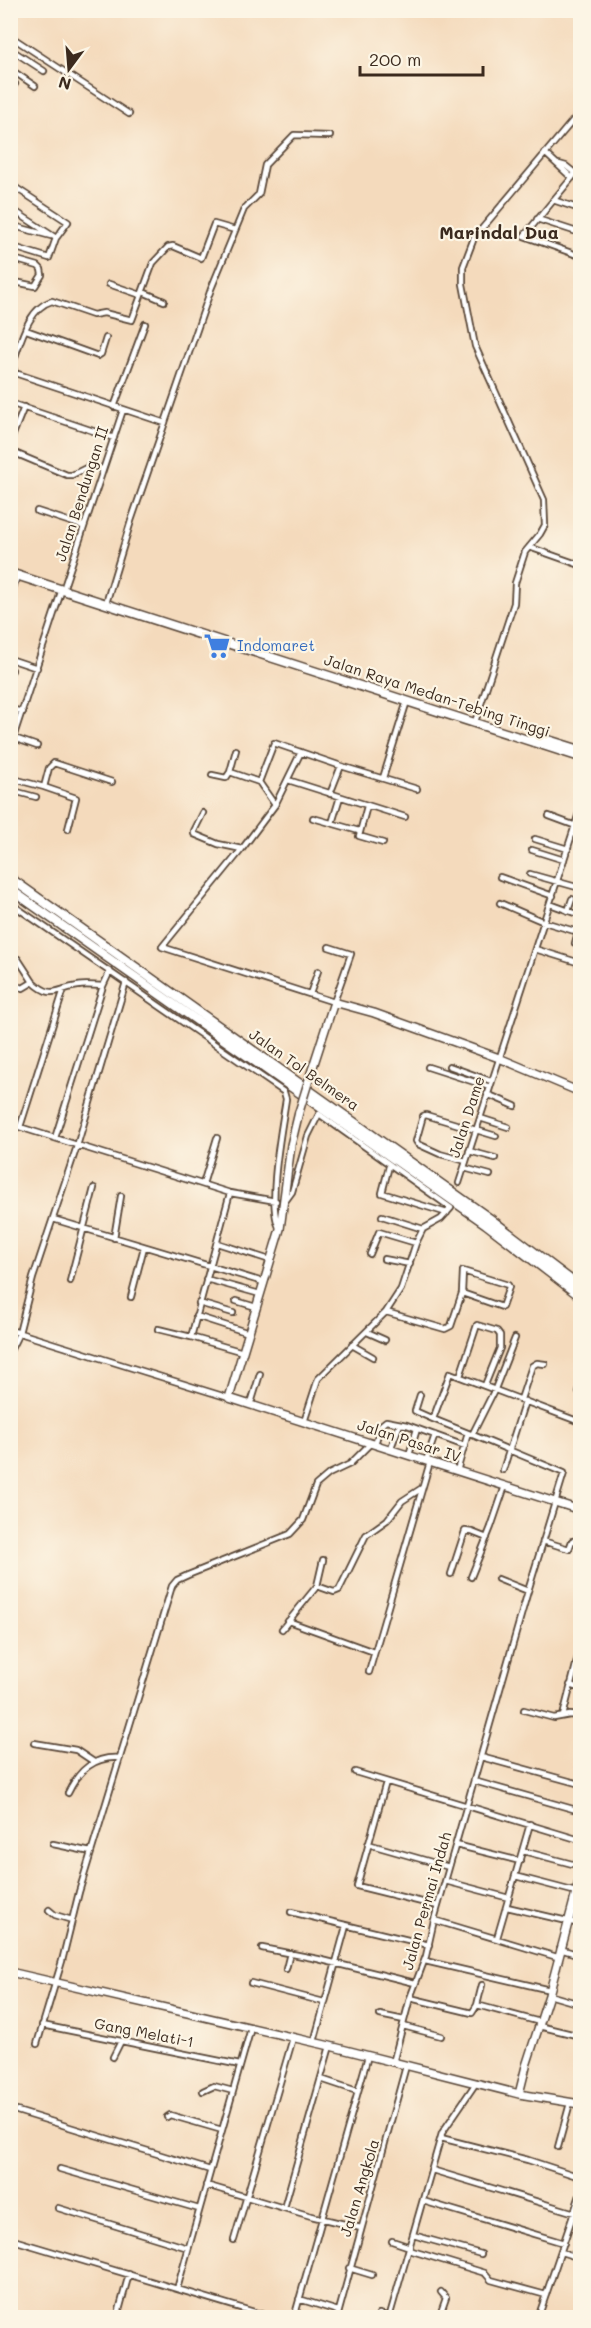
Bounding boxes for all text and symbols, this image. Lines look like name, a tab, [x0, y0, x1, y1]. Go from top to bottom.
north arrow	[39, 39, 99, 99]
scale bar	[360, 39, 483, 77]
text: 200 m	[369, 47, 421, 71]
text: N	[56, 72, 73, 96]
district label: Marindal Dua	[439, 220, 559, 244]
street label: Jalan Bendungan II	[50, 423, 112, 564]
supermarket icon: Indomaret	[202, 631, 232, 661]
place label: Indomaret	[237, 635, 315, 655]
street label: Jalan Raya Medan-Tebing Tinggi	[322, 649, 553, 741]
street label: Jalan Tol Belmera	[246, 1024, 364, 1115]
street label: Jalan Dame	[443, 1073, 489, 1160]
street label: Jalan Pasar IV	[355, 1414, 464, 1466]
street label: Jalan Permai Indah	[397, 1829, 455, 1972]
street label: Gang Melati-1	[93, 2013, 196, 2051]
street label: Jalan Angkola	[335, 2136, 383, 2239]

